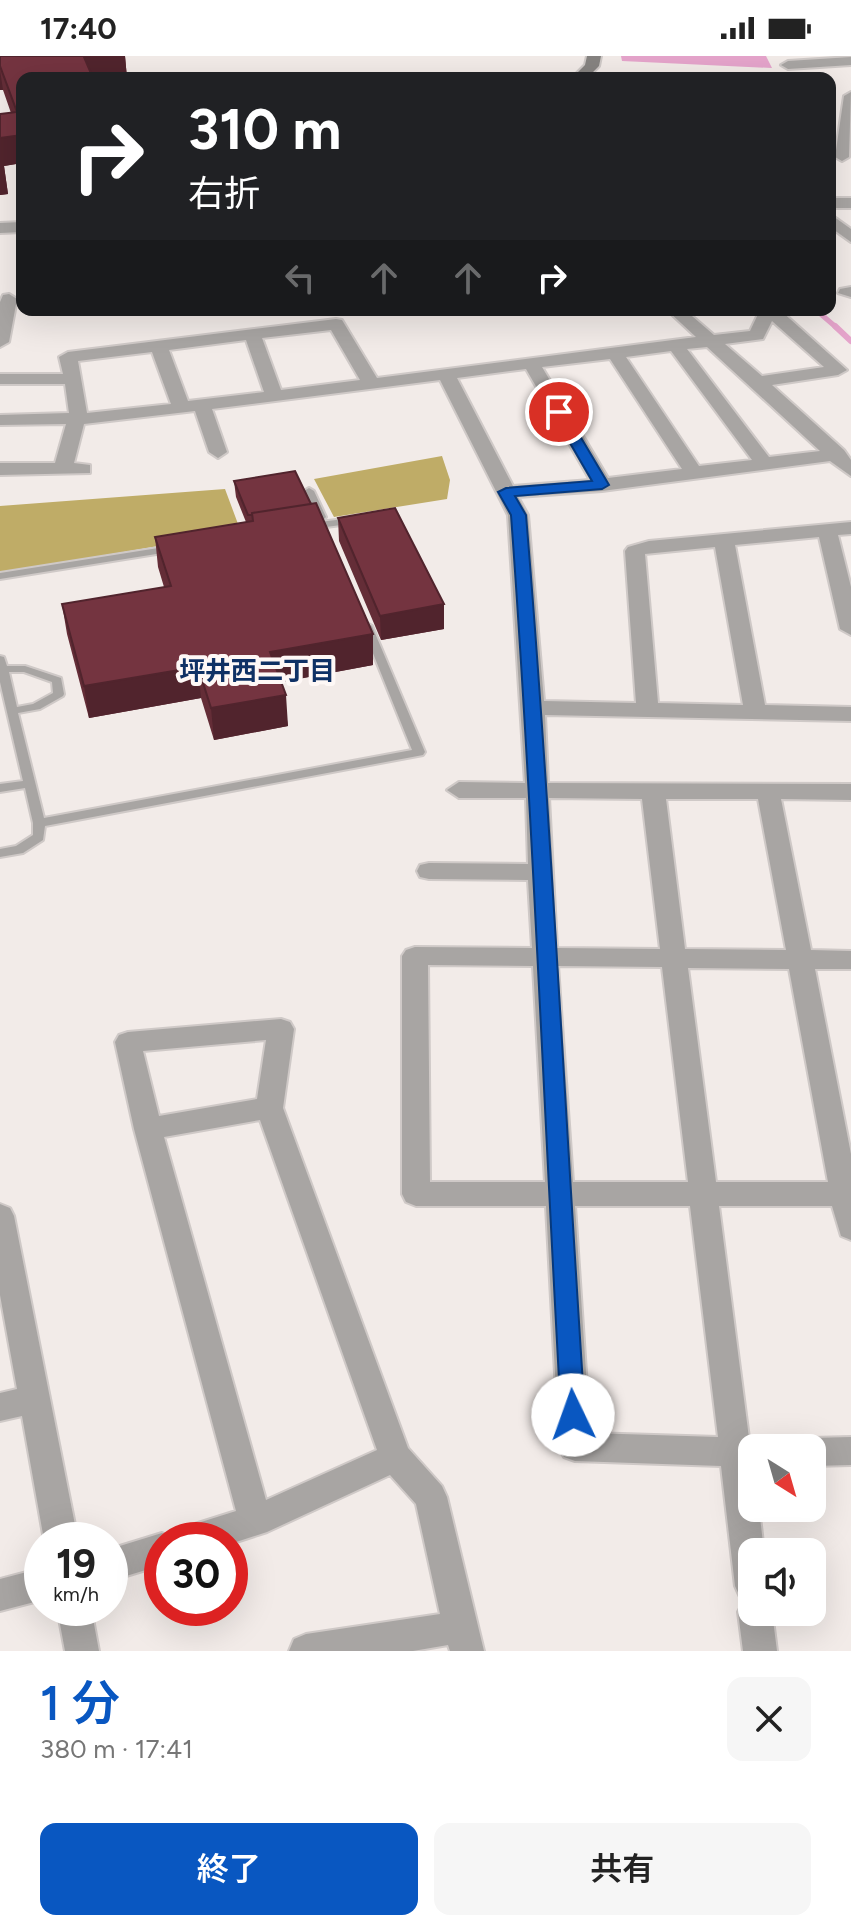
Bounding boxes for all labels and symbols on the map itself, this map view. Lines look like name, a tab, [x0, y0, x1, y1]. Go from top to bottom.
pin	[525, 378, 593, 446]
district label: 坪井西二丁目	[179, 655, 335, 687]
position arrow	[531, 1373, 615, 1457]
north arrow	[738, 1434, 826, 1522]
speed limit sign: 30	[144, 1522, 248, 1626]

